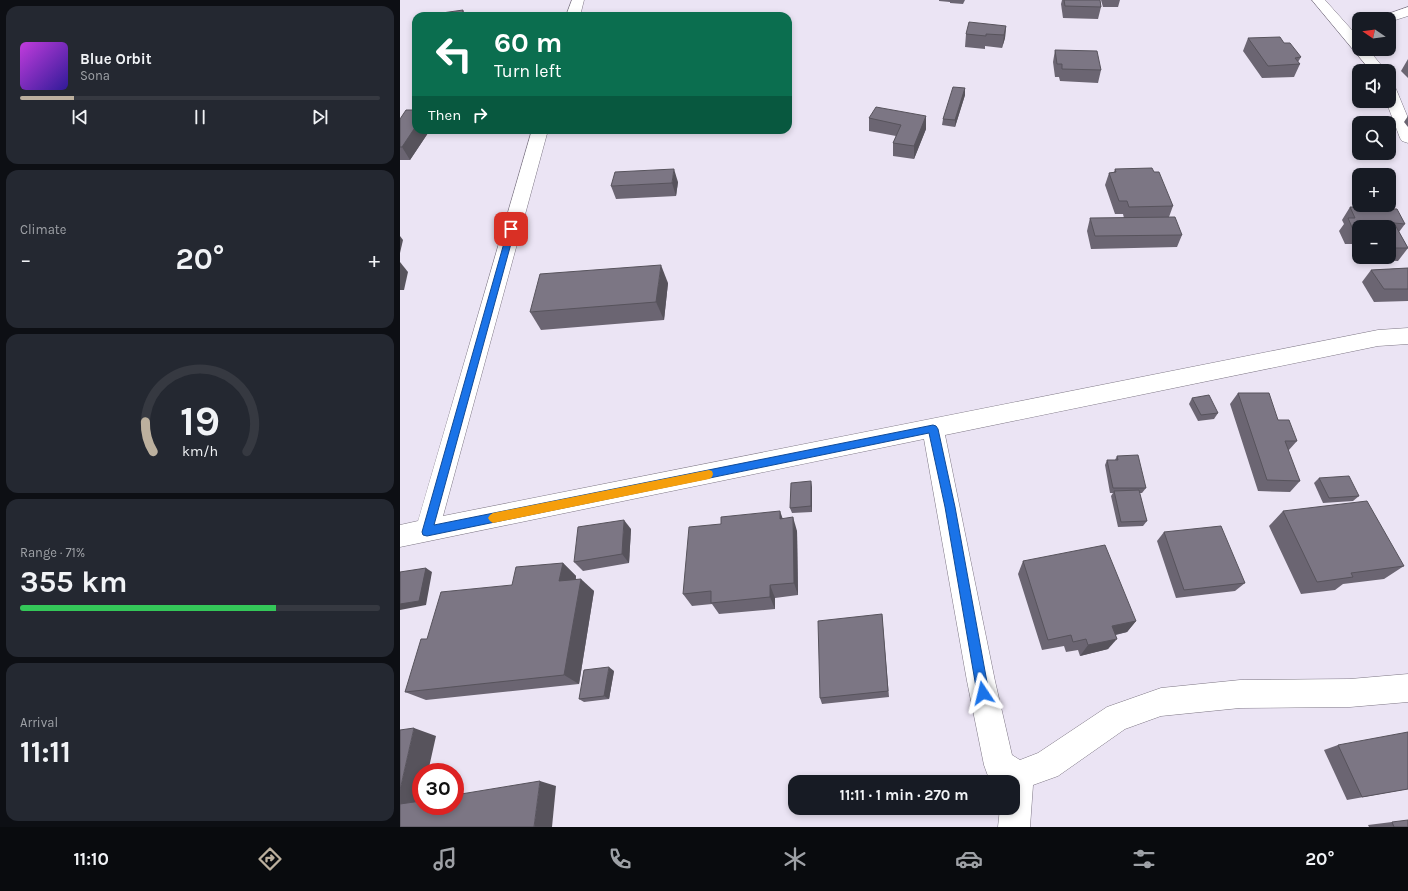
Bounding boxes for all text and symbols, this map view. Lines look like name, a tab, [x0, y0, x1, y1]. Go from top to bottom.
north arrow	[1352, 12, 1396, 56]
map controls	[1352, 12, 1396, 264]
text: 60 m	[494, 26, 562, 59]
icon: left	[428, 28, 480, 80]
text: Blue Orbit	[80, 50, 152, 68]
text: Turn left	[494, 60, 562, 82]
button: sound	[1352, 64, 1396, 108]
text: Sona	[80, 68, 110, 83]
icon: right	[469, 104, 491, 126]
icon: previous	[69, 106, 91, 128]
icon: pause	[189, 106, 211, 128]
icon: next	[309, 106, 331, 128]
text: Then	[428, 106, 461, 124]
button: search	[1352, 116, 1396, 160]
button: +	[1352, 168, 1396, 212]
pin	[494, 212, 528, 246]
icon: arrive	[500, 218, 522, 240]
button: −	[1352, 220, 1396, 264]
text: Climate	[20, 222, 66, 237]
text: 20°	[176, 241, 224, 277]
text: −	[20, 247, 32, 273]
text: +	[368, 247, 380, 273]
text: 19	[180, 396, 220, 444]
text: km/h	[182, 442, 218, 459]
text: Range · 71%	[20, 545, 85, 560]
text: 355 km	[20, 564, 127, 600]
position arrow	[962, 672, 1004, 714]
text: Arrival	[20, 715, 58, 730]
text: 11:11	[20, 734, 71, 770]
speed limit sign: 30	[412, 763, 464, 815]
text: 11:11 · 1 min · 270 m	[840, 786, 968, 804]
icon: directions	[256, 845, 284, 873]
icon: music	[431, 845, 459, 873]
icon: phone	[606, 845, 634, 873]
icon: climate	[781, 845, 809, 873]
icon: car	[955, 845, 983, 873]
icon: filters	[1130, 845, 1158, 873]
text: 11:10	[73, 848, 109, 870]
text: 20°	[1305, 848, 1334, 870]

